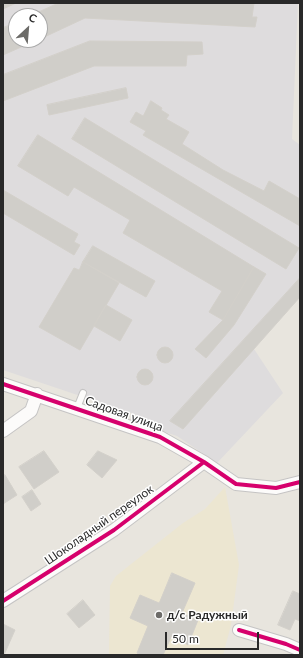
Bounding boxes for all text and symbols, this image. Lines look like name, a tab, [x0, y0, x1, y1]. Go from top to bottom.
north arrow	[8, 8, 48, 48]
text: С	[27, 10, 39, 25]
street label: Садовая улица	[83, 393, 165, 435]
street label: Шоколадный переулок	[42, 482, 156, 568]
place label: д/с Радужный	[167, 608, 248, 622]
marker: д/с Радужный	[154, 610, 164, 620]
scale bar	[167, 624, 261, 650]
text: 50 m	[172, 631, 199, 646]

